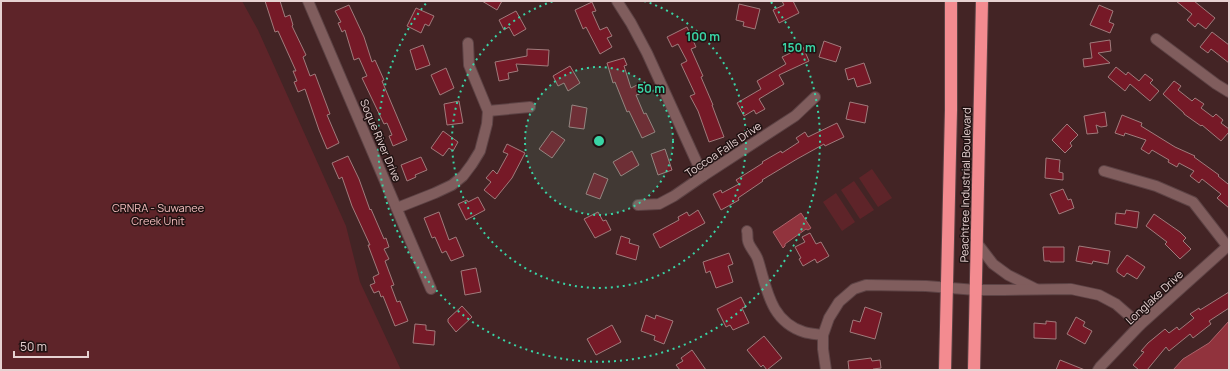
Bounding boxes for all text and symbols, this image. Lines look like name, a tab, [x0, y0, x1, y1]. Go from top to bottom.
text: 100 m	[686, 28, 720, 45]
text: 150 m	[782, 39, 816, 56]
text: 50 m	[637, 80, 665, 97]
street label: Soque River Drive	[357, 96, 405, 184]
street label: Peachtree Industrial Boulevard	[956, 107, 974, 263]
street label: Toccoa Falls Drive	[682, 118, 765, 180]
centre of rings	[592, 134, 606, 148]
park label: CRNRA - Suwanee Creek Unit	[112, 200, 205, 228]
street label: Longlake Drive	[1122, 266, 1186, 328]
scale bar	[14, 333, 88, 359]
text: 50 m	[20, 338, 47, 355]

